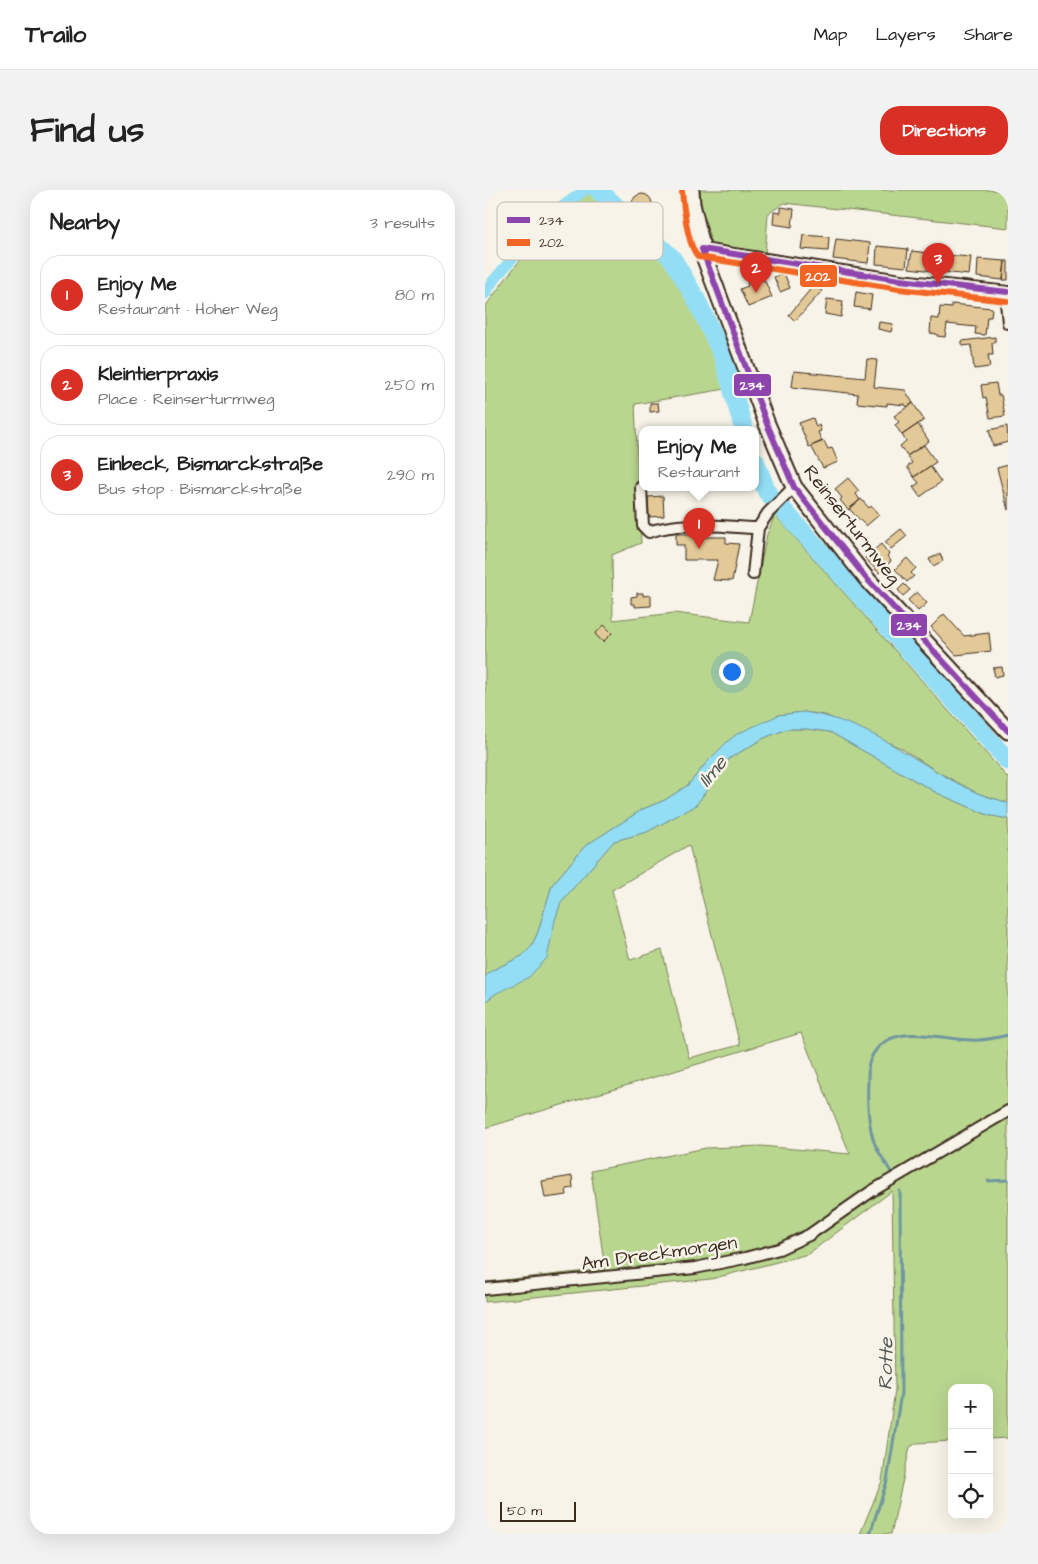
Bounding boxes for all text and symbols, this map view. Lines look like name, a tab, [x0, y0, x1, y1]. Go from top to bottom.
text: Trailo	[25, 18, 86, 52]
text: Map	[813, 22, 847, 47]
text: Layers	[875, 22, 936, 47]
text: Share	[964, 22, 1013, 47]
text: Find us	[30, 106, 144, 155]
button: Directions	[880, 106, 1008, 155]
legend	[497, 202, 663, 260]
text: Nearby	[50, 208, 120, 237]
text: 234	[539, 211, 564, 231]
text: 3 results	[370, 212, 435, 234]
text: 202	[539, 233, 564, 253]
pin: 3	[922, 243, 954, 284]
pin: 2	[740, 252, 772, 293]
line badge: 202	[799, 264, 838, 288]
text: 202	[805, 267, 831, 287]
text: Enjoy Me	[98, 271, 177, 298]
text: 1	[66, 284, 68, 306]
text: 80 m	[395, 284, 434, 306]
text: Restaurant · Hoher Weg	[98, 298, 278, 320]
text: Kleintierpraxis	[98, 361, 219, 388]
line badge: 234	[733, 373, 772, 397]
text: 2	[62, 374, 72, 396]
text: 250 m	[385, 374, 434, 396]
text: 234	[739, 376, 765, 396]
text: Place · Reinserturmweg	[98, 388, 274, 410]
popup	[639, 426, 759, 491]
text: Enjoy Me	[658, 434, 737, 461]
text: Einbeck, Bismarckstraße	[98, 451, 323, 478]
street label: Reinserturmweg	[796, 460, 907, 591]
text: Restaurant	[658, 461, 740, 483]
text: 3	[63, 464, 71, 486]
text: 290 m	[387, 464, 434, 486]
text: Bus stop · Bismarckstraße	[98, 478, 302, 500]
pin: 1	[683, 508, 715, 549]
line badge: 234	[890, 613, 928, 637]
text: 234	[896, 616, 922, 636]
your location	[719, 659, 745, 685]
water label: Ilme	[692, 749, 735, 793]
street label: Am Dreckmorgen	[580, 1229, 739, 1279]
water label: Rotte	[872, 1336, 900, 1391]
map controls	[948, 1384, 993, 1519]
button: +	[948, 1384, 993, 1429]
button: −	[948, 1429, 993, 1474]
button: locate	[948, 1474, 993, 1519]
scale bar	[500, 1499, 576, 1522]
text: 50 m	[507, 1501, 542, 1521]

